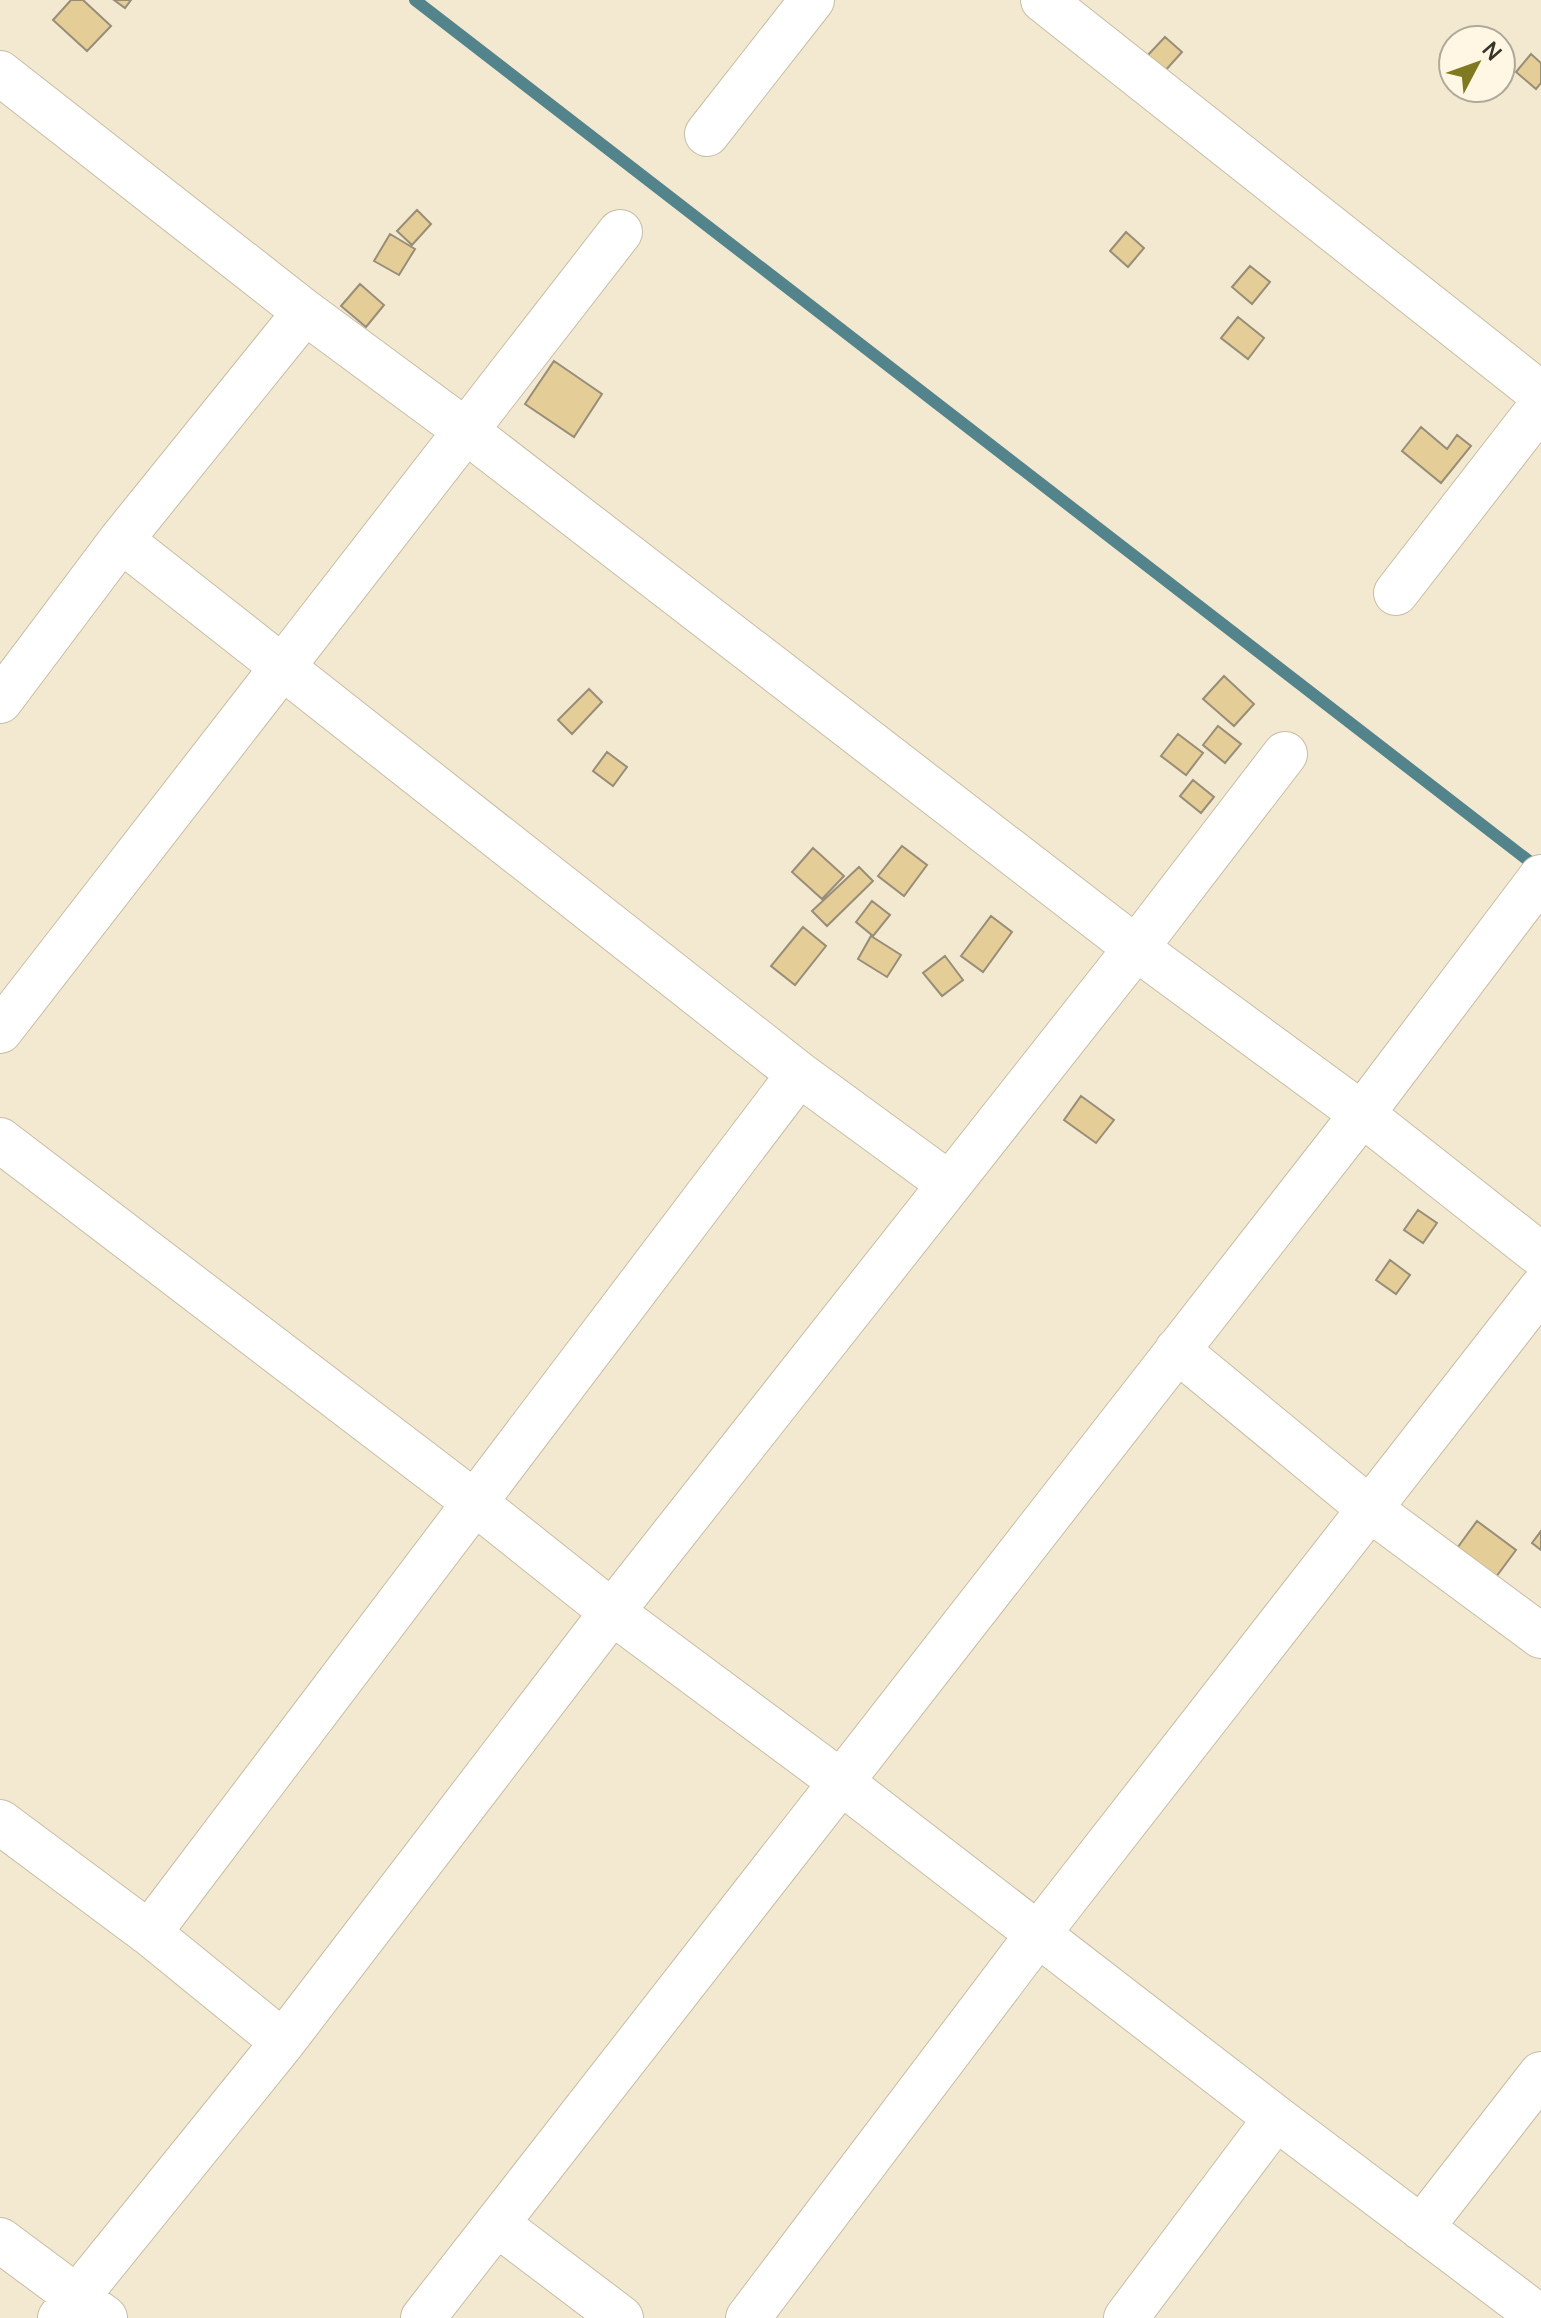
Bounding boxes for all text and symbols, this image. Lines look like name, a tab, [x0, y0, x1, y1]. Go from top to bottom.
north arrow	[1437, 24, 1517, 104]
text: N	[1476, 35, 1509, 67]

